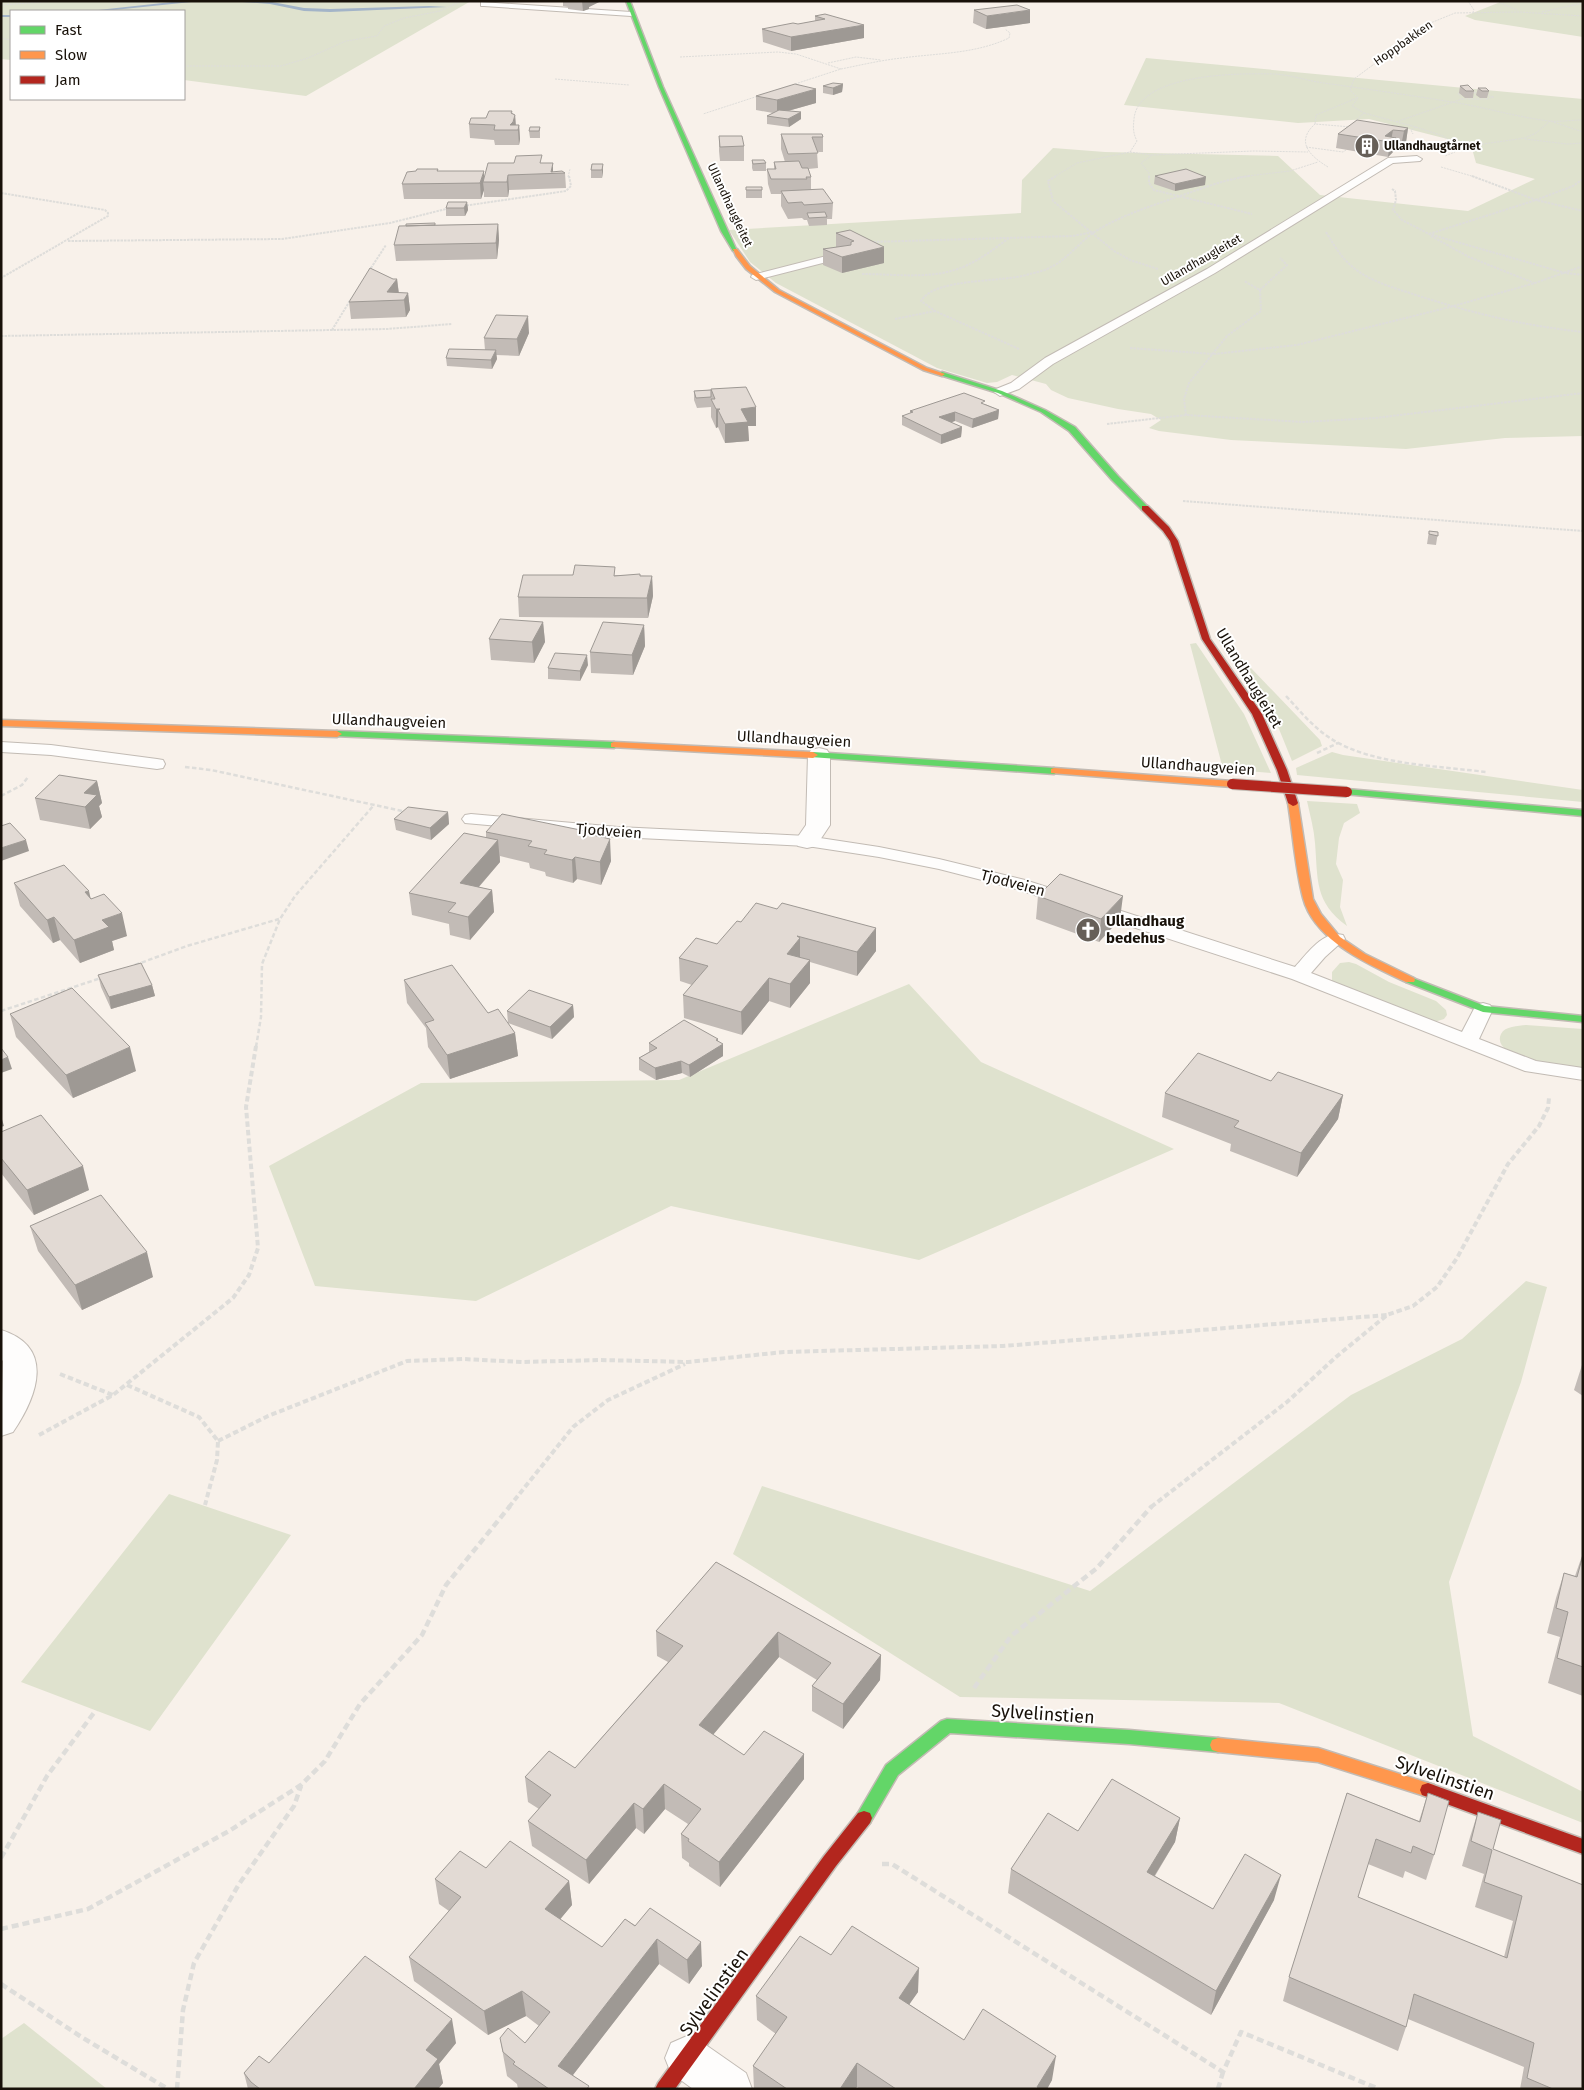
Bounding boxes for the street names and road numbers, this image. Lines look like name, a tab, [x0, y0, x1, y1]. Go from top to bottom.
street label: Hoppbakken	[1371, 18, 1435, 68]
street label: Ullandhaugleitet	[704, 161, 756, 250]
street label: Ullandhaugleitet	[1158, 231, 1244, 289]
street label: Ullandhaugleitet	[1212, 625, 1286, 732]
street label: Ullandhaugveien	[331, 710, 447, 732]
street label: Ullandhaugveien	[736, 727, 852, 751]
street label: Ullandhaugveien	[1140, 753, 1256, 779]
street label: Tjodveien	[575, 820, 643, 842]
street label: Tjodveien	[979, 866, 1047, 900]
street label: Sylvelinstien	[991, 1699, 1095, 1729]
street label: Sylvelinstien	[1393, 1751, 1497, 1805]
street label: Sylvelinstien	[675, 1944, 753, 2040]

